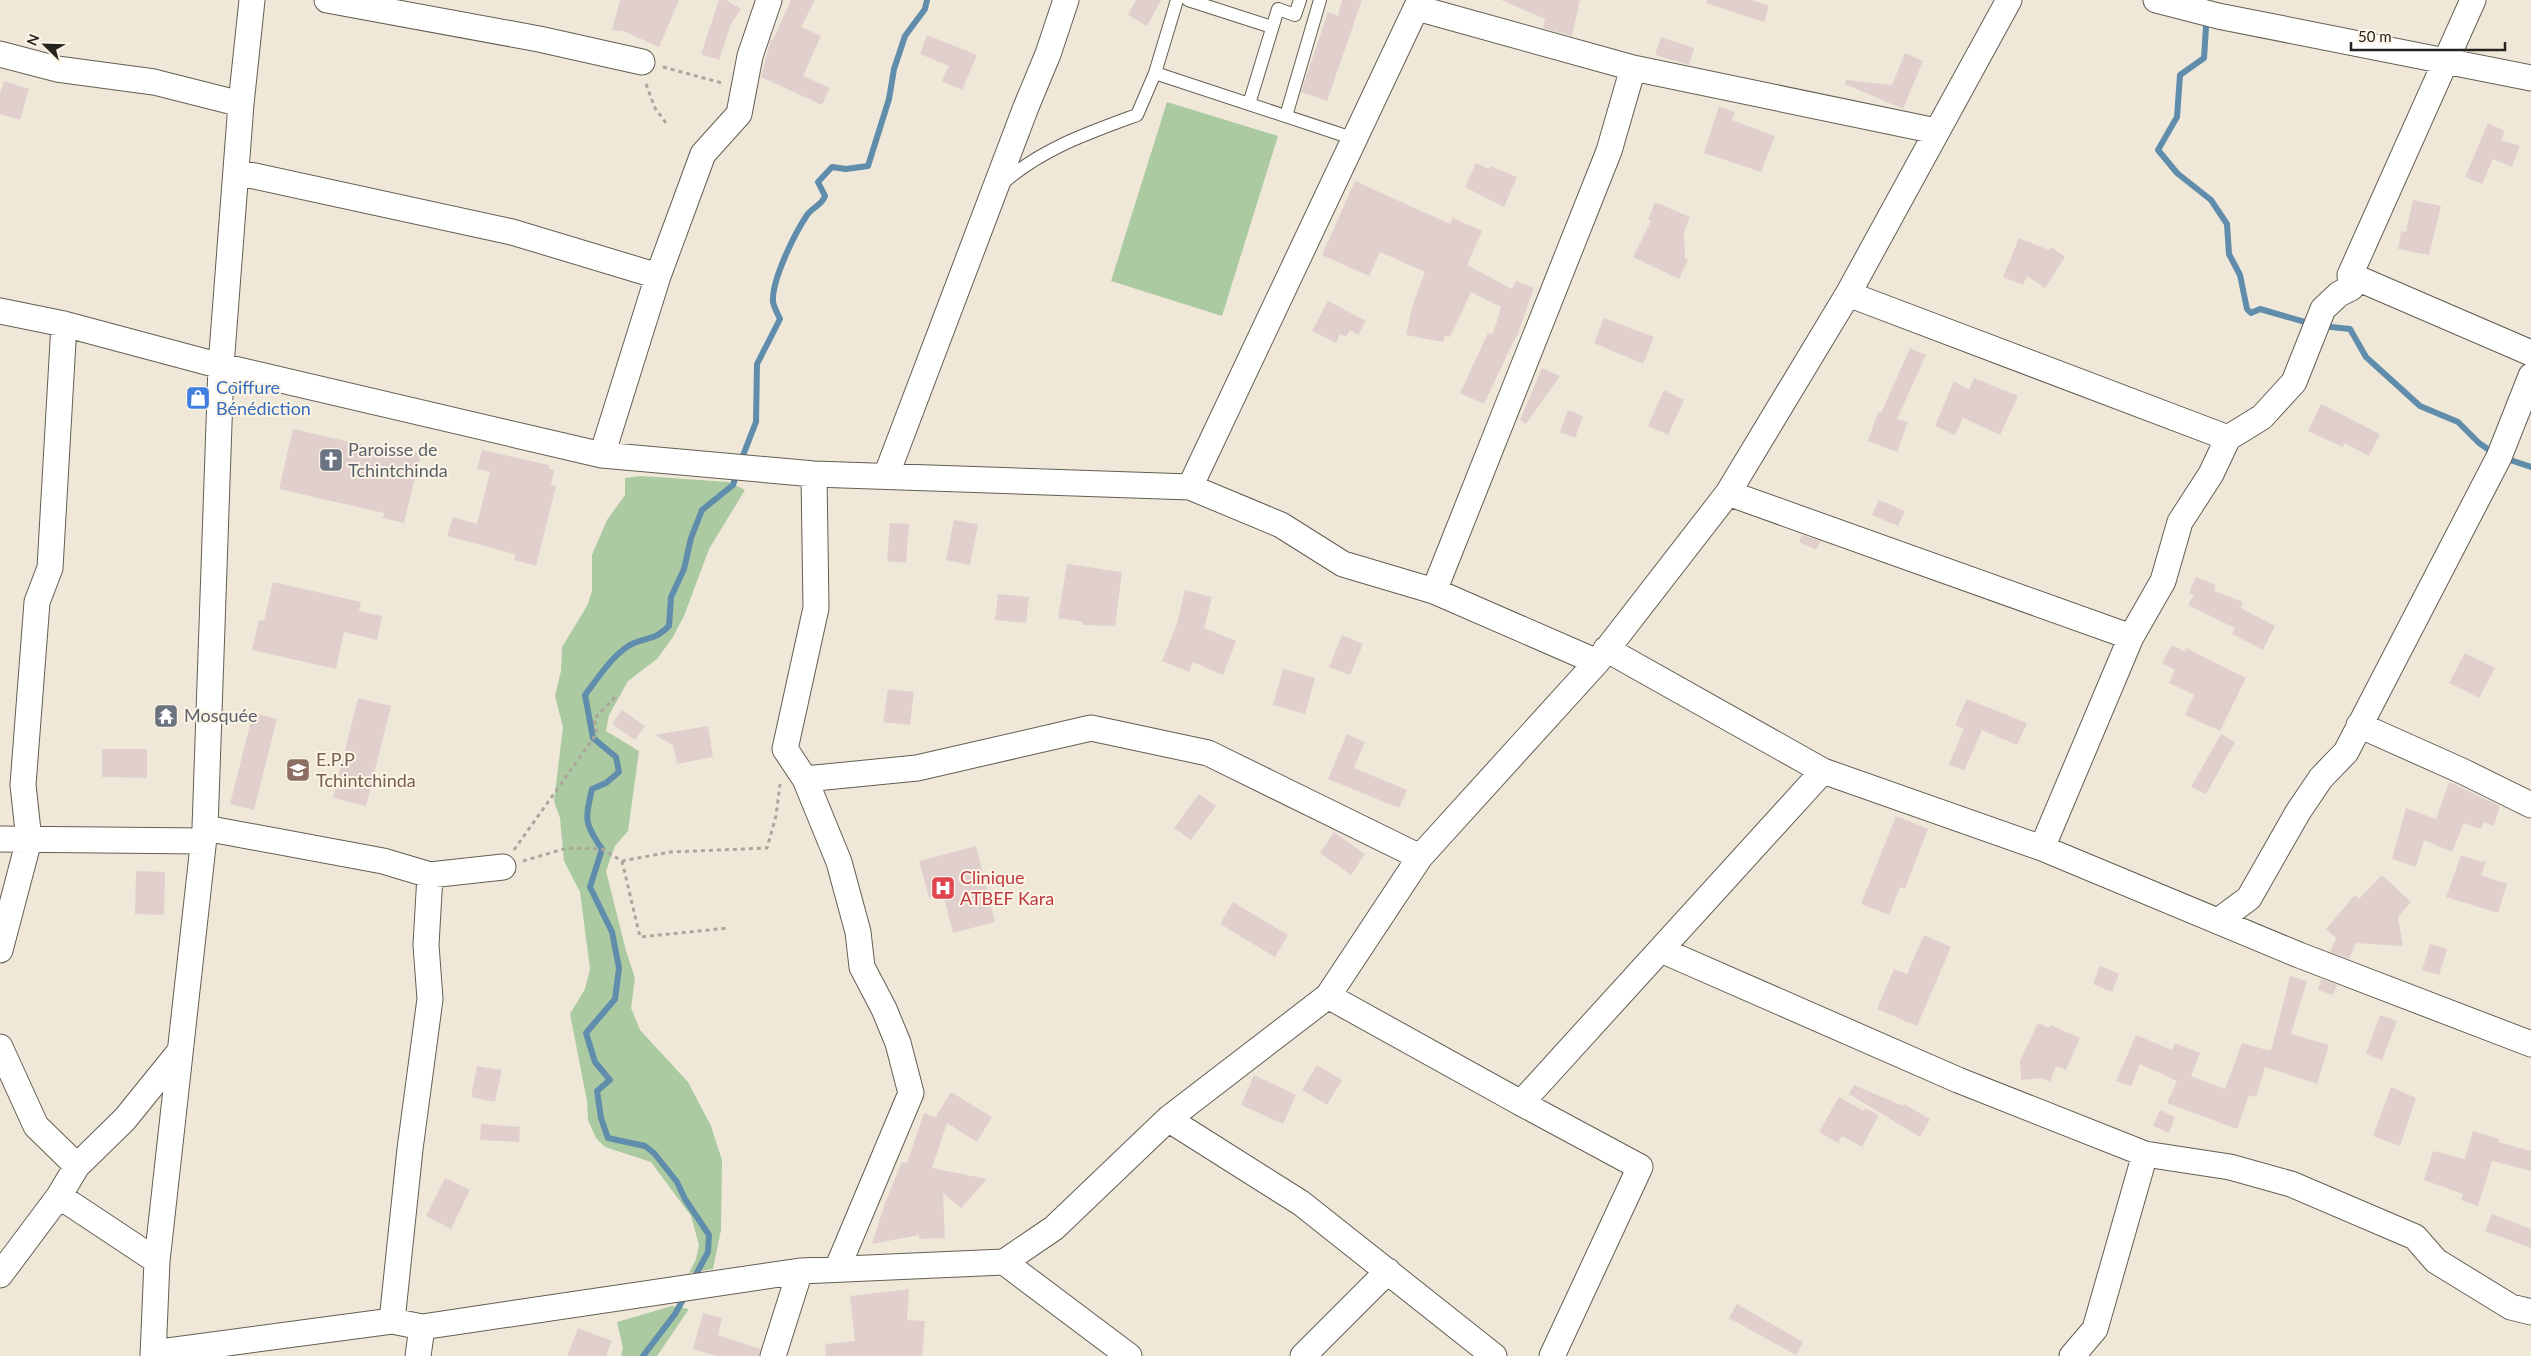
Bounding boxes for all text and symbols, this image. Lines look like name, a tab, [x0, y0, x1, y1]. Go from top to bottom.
north arrow	[20, 20, 70, 70]
scale bar	[2351, 20, 2505, 52]
text: 50 m	[2358, 27, 2392, 45]
text: N	[23, 31, 43, 48]
place label: Coiffure Bénédiction	[216, 376, 311, 419]
shop icon: Coiffure Bénédiction	[185, 385, 211, 411]
place label: Paroisse de Tchintchinda	[348, 438, 448, 481]
church icon: Paroisse de Tchintchinda	[318, 447, 344, 473]
temple icon: Mosquée	[153, 703, 179, 729]
place label: Mosquée	[184, 704, 258, 726]
place label: E.P.P Tchintchinda	[316, 748, 416, 791]
school or university icon: E.P.P Tchintchinda	[285, 757, 311, 783]
place label: Clinique ATBEF Kara	[960, 866, 1054, 909]
hospital icon: Clinique ATBEF Kara	[930, 875, 956, 901]

